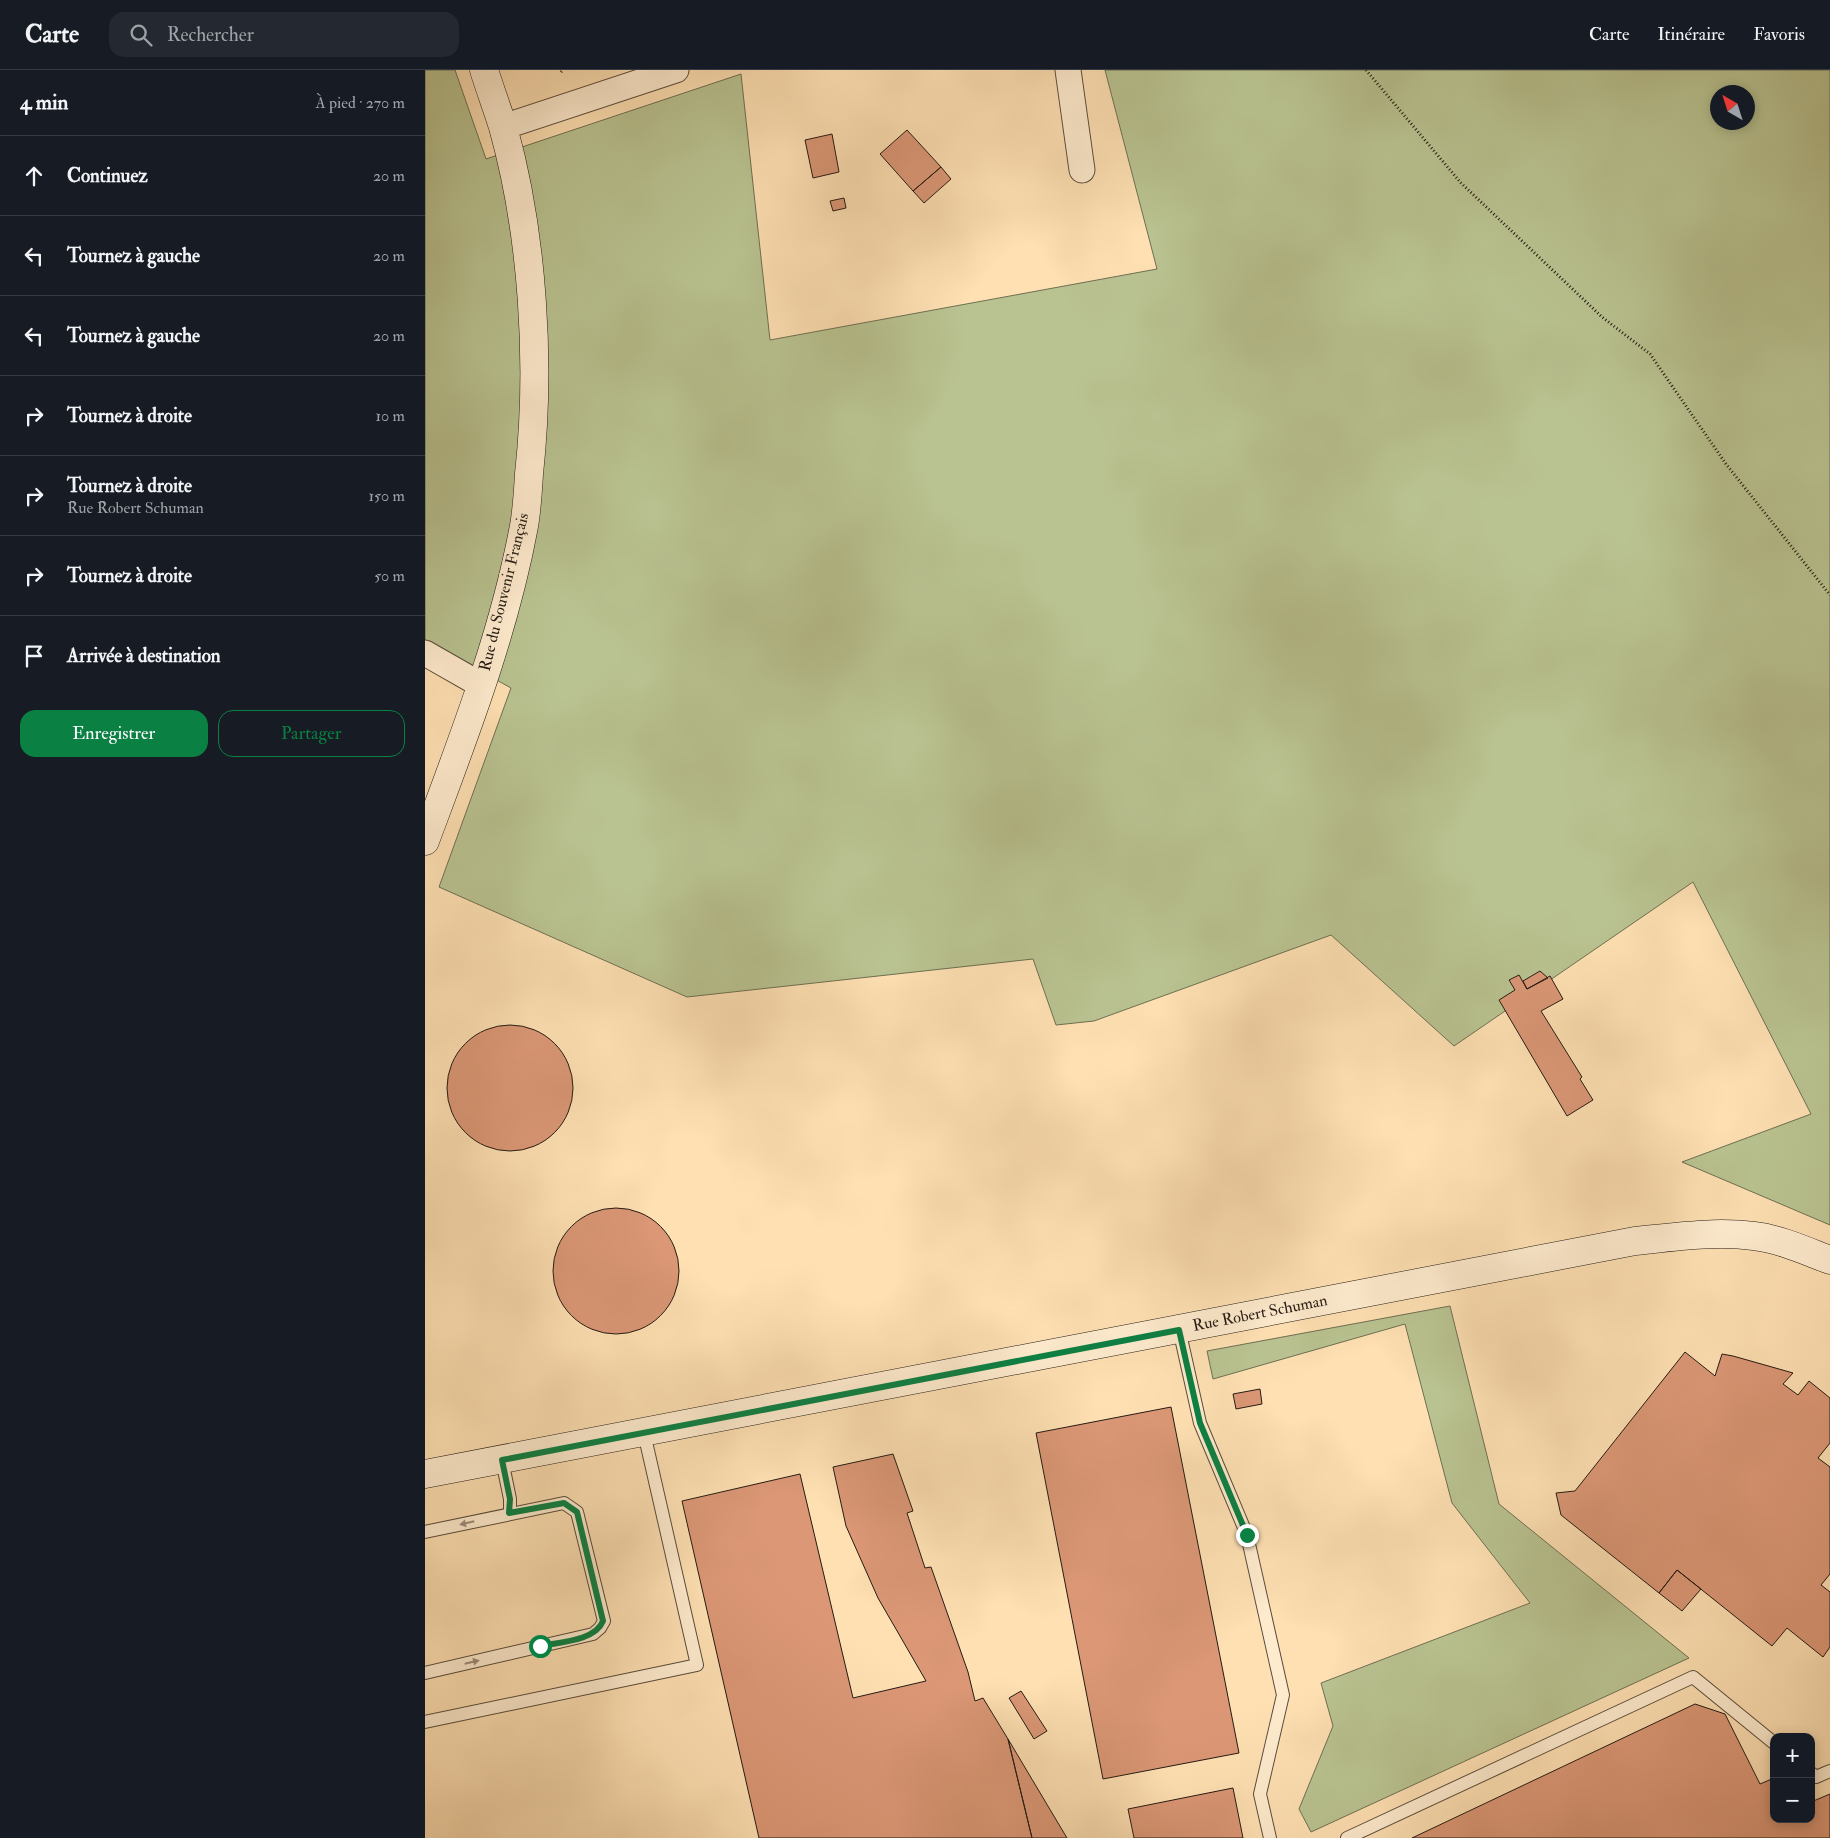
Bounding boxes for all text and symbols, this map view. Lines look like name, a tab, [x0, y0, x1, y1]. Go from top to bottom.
search box	[109, 12, 459, 57]
text: Carte	[25, 19, 79, 50]
icon: search	[127, 21, 155, 49]
text: Rechercher	[167, 23, 254, 47]
text: Carte	[1589, 23, 1630, 46]
text: Itinéraire	[1658, 23, 1725, 46]
text: Favoris	[1753, 23, 1805, 46]
north arrow	[1710, 85, 1755, 130]
text: 4 min	[20, 89, 68, 116]
text: À pied · 270 m	[315, 93, 405, 113]
icon: ahead	[20, 162, 48, 190]
text: Continuez	[67, 164, 148, 188]
text: 20 m	[373, 166, 405, 186]
icon: left	[20, 242, 48, 270]
text: Tournez à gauche	[67, 244, 200, 268]
text: 20 m	[373, 246, 405, 266]
icon: left	[20, 322, 48, 350]
text: Tournez à gauche	[67, 324, 200, 348]
text: 20 m	[373, 326, 405, 346]
icon: right	[20, 402, 48, 430]
text: Tournez à droite	[67, 404, 192, 428]
text: 10 m	[375, 406, 405, 426]
text: Tournez à droite	[67, 474, 192, 498]
icon: right	[20, 482, 48, 510]
text: 150 m	[368, 486, 405, 506]
text: Rue Robert Schuman	[67, 498, 204, 518]
street label: Rue du Souvenir Français	[475, 511, 533, 673]
icon: right	[20, 562, 48, 590]
text: Tournez à droite	[67, 564, 192, 588]
text: 50 m	[374, 566, 405, 586]
icon: arrive	[20, 642, 48, 670]
text: Arrivée à destination	[67, 644, 221, 668]
button: Enregistrer	[20, 710, 208, 757]
button: Partager	[218, 710, 405, 757]
street label: Rue Robert Schuman	[1191, 1290, 1329, 1336]
one-way arrow	[460, 1519, 475, 1527]
route end	[1236, 1524, 1259, 1547]
route start	[529, 1635, 552, 1658]
one-way arrow	[465, 1658, 480, 1666]
map controls	[1770, 1733, 1815, 1823]
button: +	[1770, 1733, 1815, 1778]
button: −	[1770, 1778, 1815, 1823]

